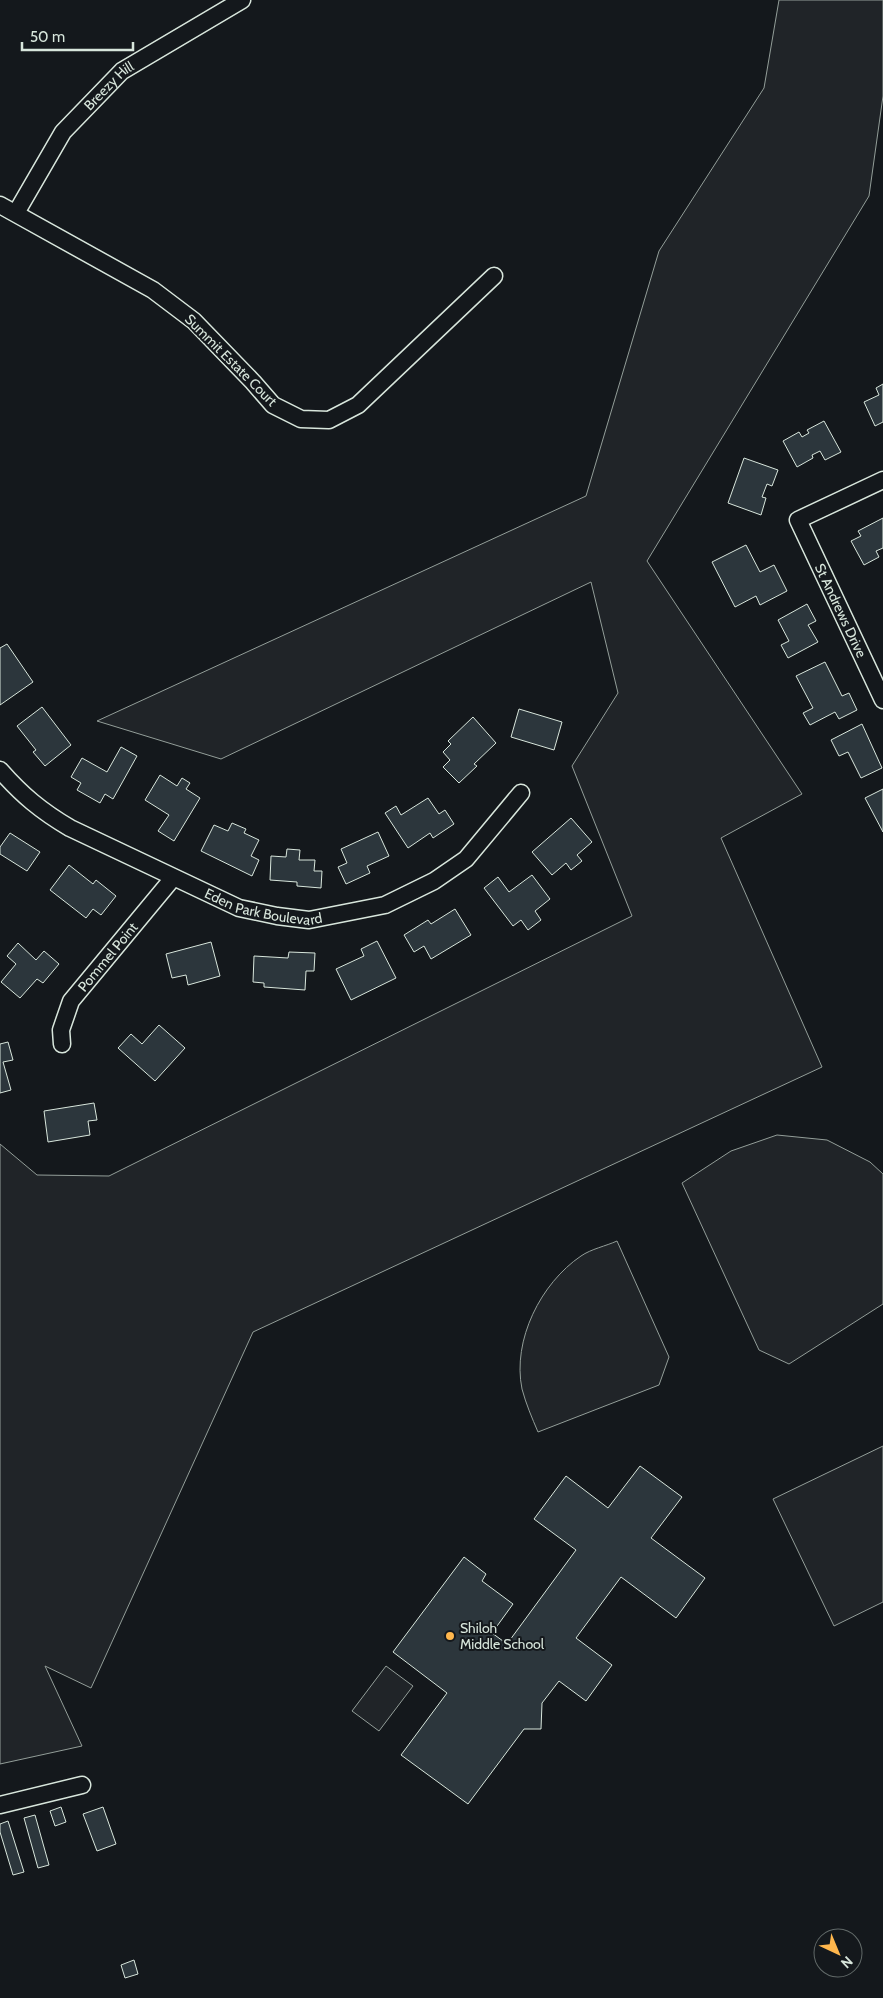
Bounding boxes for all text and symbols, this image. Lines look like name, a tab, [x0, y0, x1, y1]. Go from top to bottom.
scale bar	[22, 20, 134, 52]
text: 50 m	[30, 28, 65, 46]
street label: Breezy Hill	[80, 57, 138, 114]
street label: Summit Estate Court	[181, 310, 281, 410]
street label: St Andrews Drive	[811, 560, 871, 660]
street label: Eden Park Boulevard	[202, 884, 324, 929]
street label: Pommel Point	[74, 918, 142, 995]
place label: Shiloh Middle School	[460, 1619, 545, 1653]
marker: Shiloh Middle School	[444, 1630, 456, 1642]
north arrow	[813, 1928, 863, 1978]
text: N	[837, 1952, 857, 1972]

